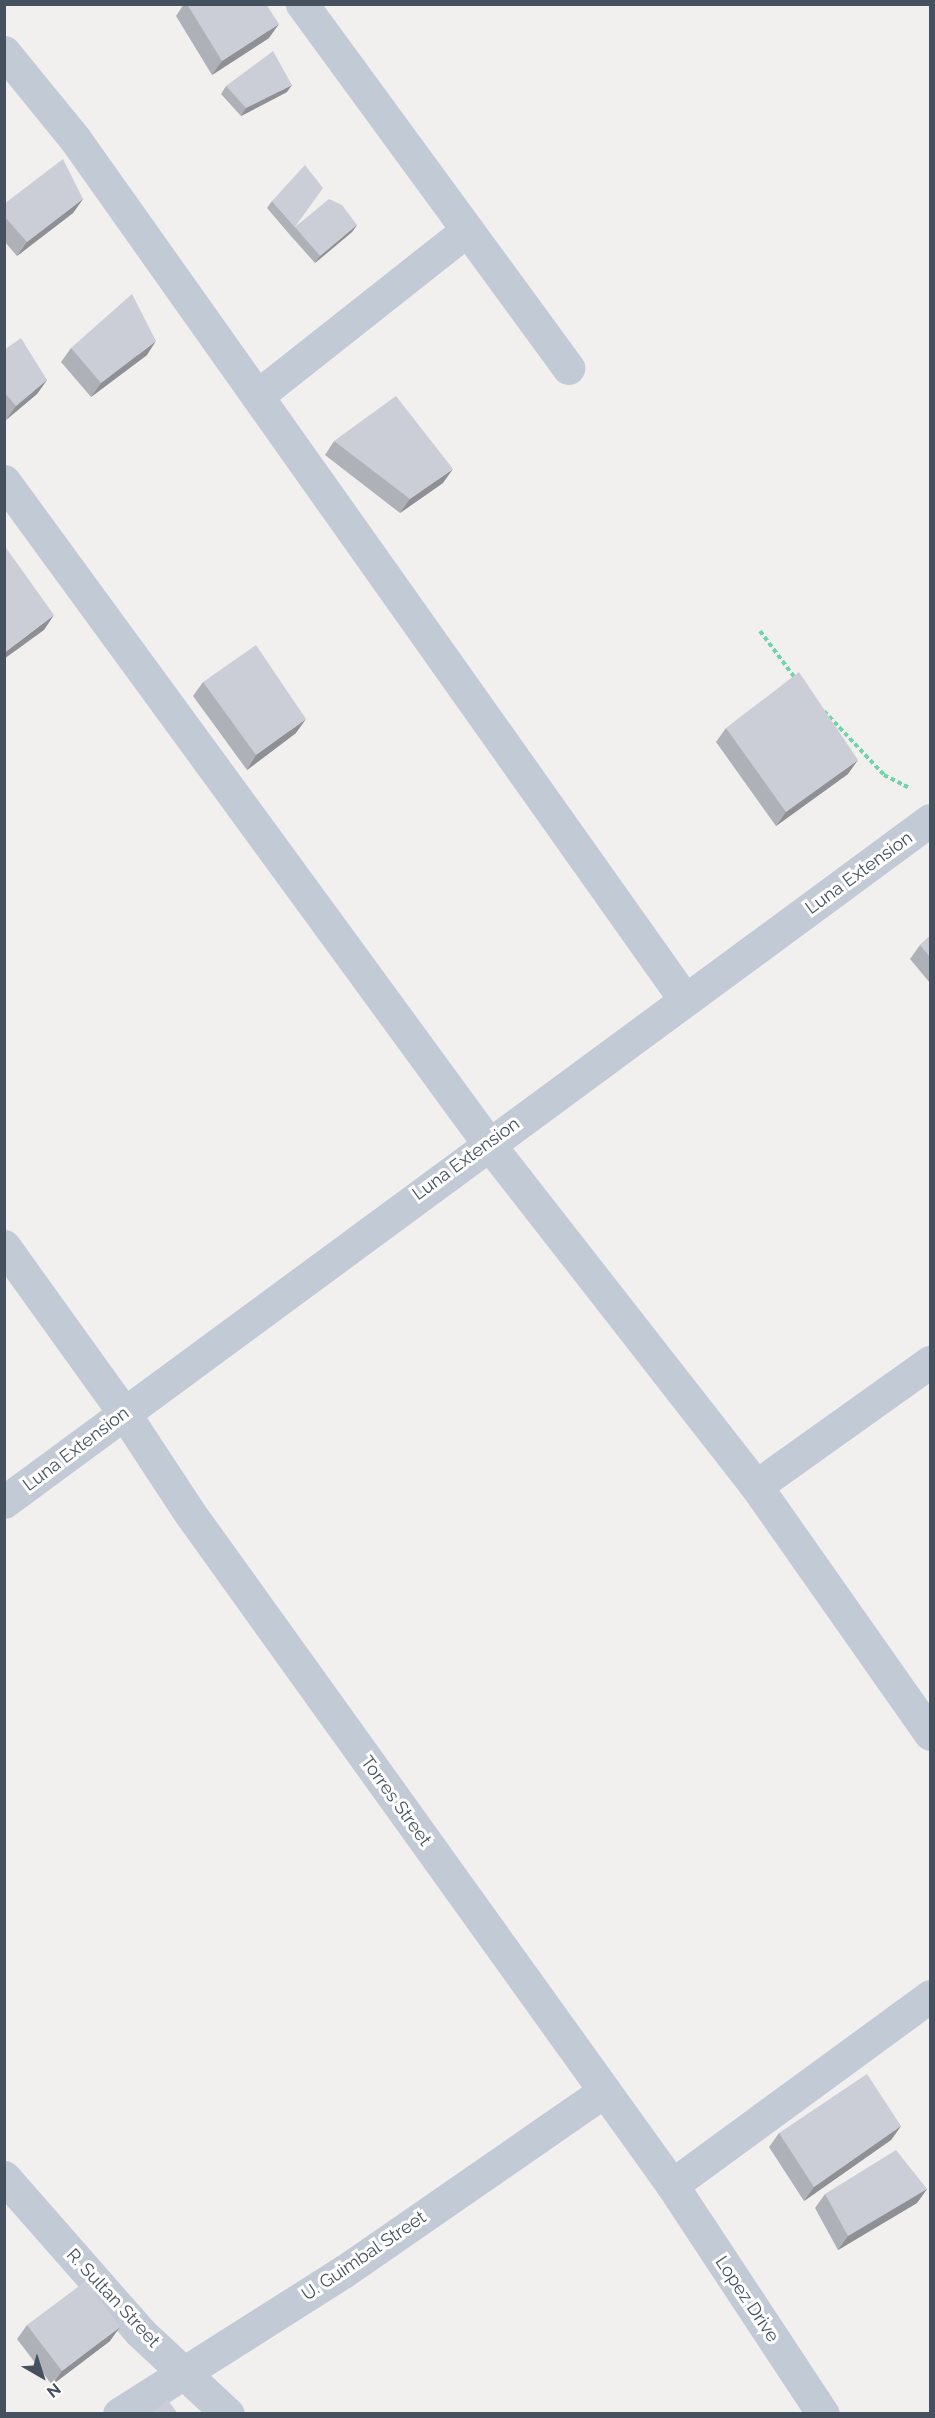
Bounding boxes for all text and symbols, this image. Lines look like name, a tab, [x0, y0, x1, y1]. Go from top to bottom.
street label: Luna Extension	[801, 827, 917, 919]
street label: Luna Extension	[408, 1113, 524, 1205]
street label: Luna Extension	[19, 1402, 133, 1496]
street label: Torres Street	[356, 1752, 436, 1850]
street label: U. Guimbal Street	[298, 2206, 430, 2306]
street label: R. Sultan Street	[62, 2244, 164, 2352]
street label: Lopez Drive	[710, 2252, 784, 2346]
north arrow	[12, 2346, 72, 2406]
text: N	[43, 2379, 64, 2402]

